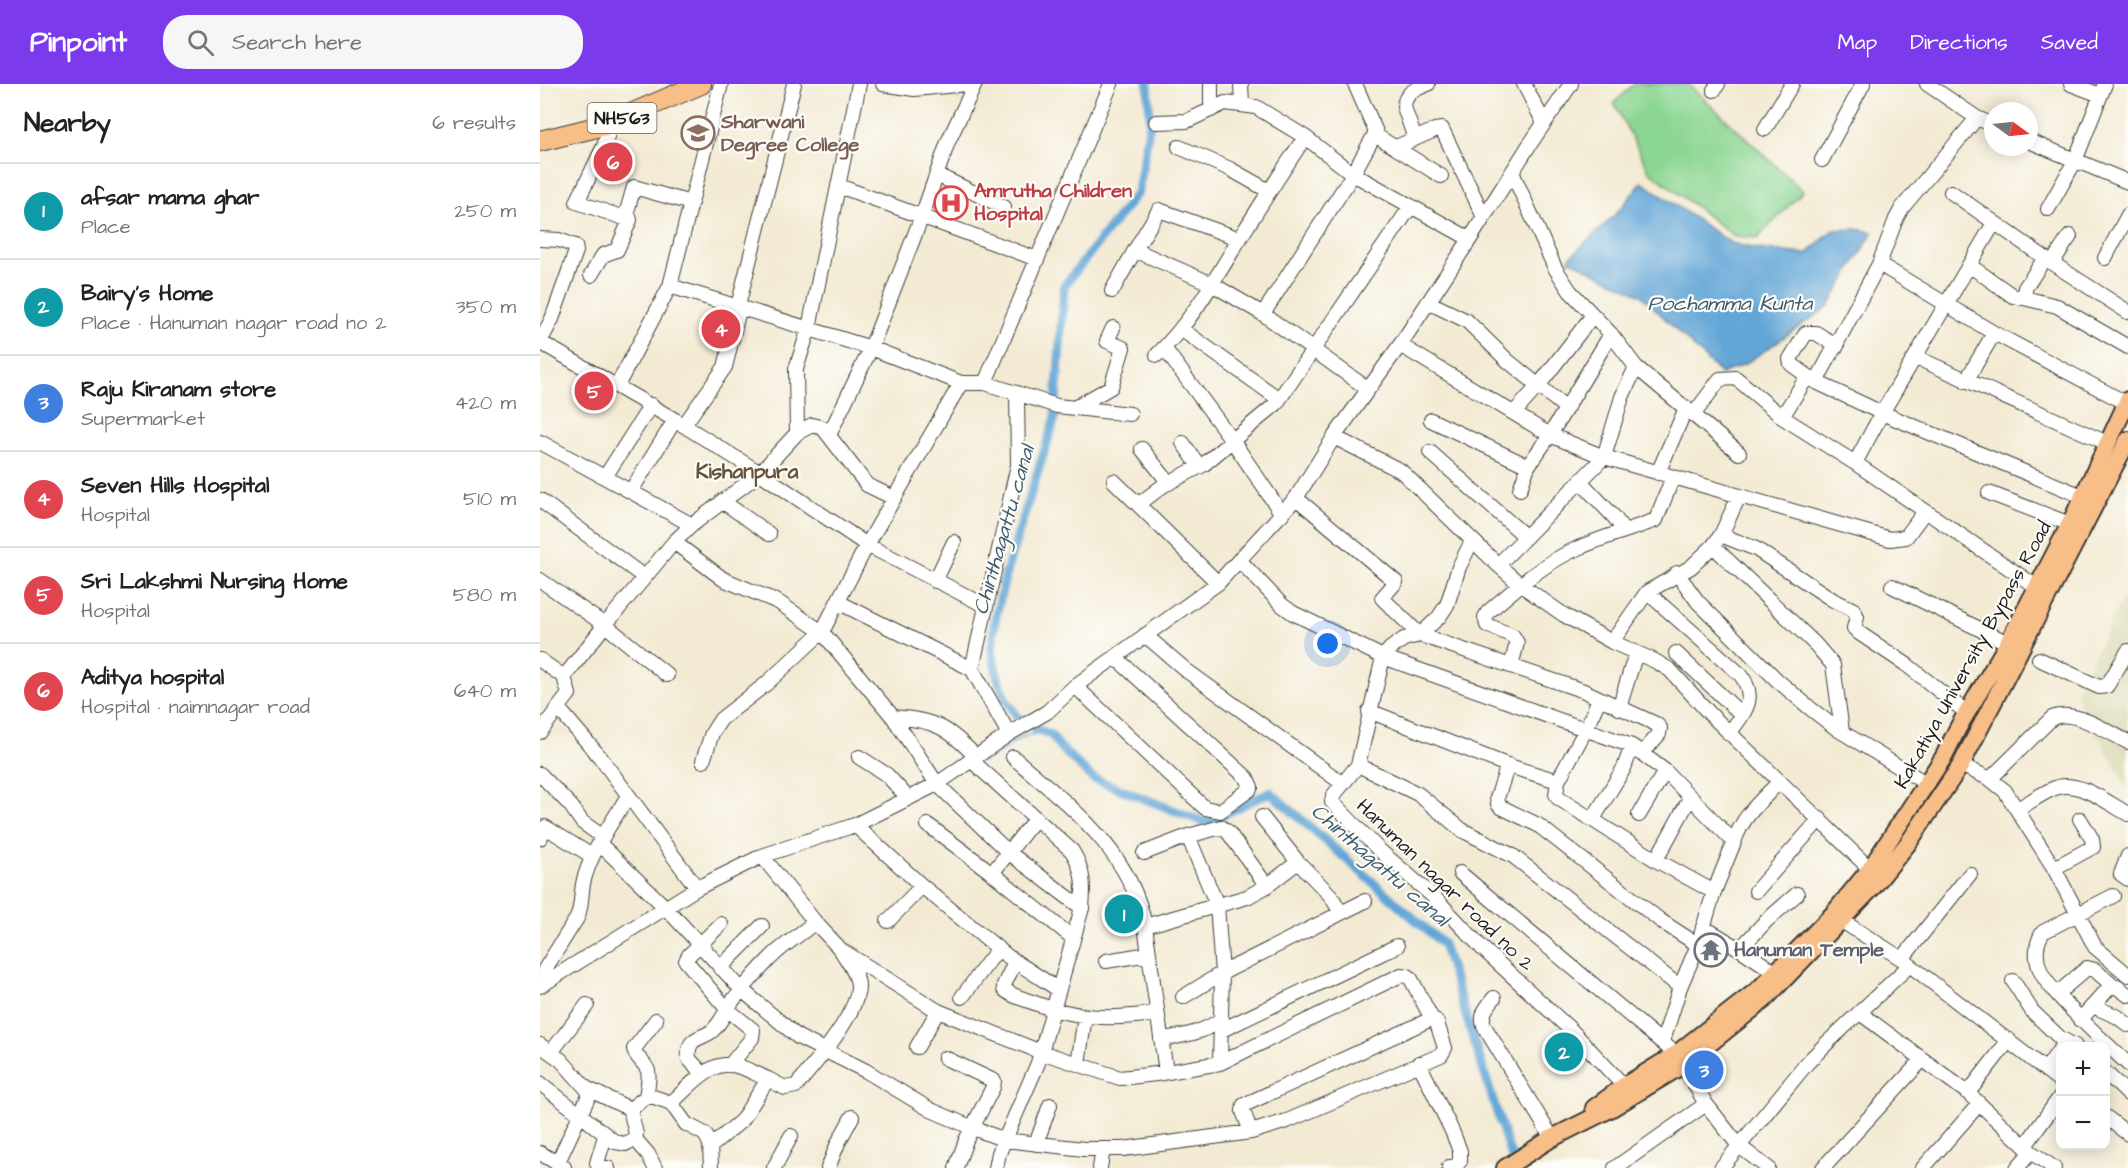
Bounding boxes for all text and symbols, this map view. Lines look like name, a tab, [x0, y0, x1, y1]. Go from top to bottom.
search box	[163, 15, 583, 69]
text: Pinpoint	[30, 23, 127, 62]
icon: search	[184, 26, 217, 59]
text: Search here	[232, 27, 362, 58]
text: Map	[1837, 28, 1877, 57]
text: Directions	[1910, 28, 2008, 57]
text: Saved	[2041, 28, 2098, 57]
north arrow	[1984, 102, 2038, 156]
road number: NH563	[588, 103, 656, 133]
text: Nearby	[24, 105, 111, 141]
place label: Sharwani Degree College	[720, 108, 860, 160]
text: 6 results	[432, 109, 516, 137]
school or university icon: Sharwani Degree College	[680, 115, 716, 151]
pin: 6	[594, 140, 632, 184]
place label: Amrutha Children Hospital	[974, 177, 1132, 228]
text: afsar mama ghar	[81, 182, 259, 213]
hospital icon: Amrutha Children Hospital	[933, 185, 969, 221]
text: 1	[42, 197, 45, 225]
text: 250 m	[454, 197, 516, 225]
text: Place	[81, 213, 131, 241]
text: Bairy's Home	[81, 278, 214, 309]
water label: Pochamma Kunta	[1648, 289, 1814, 318]
text: 2	[38, 293, 49, 321]
text: 350 m	[455, 293, 516, 321]
pin: 4	[702, 306, 741, 352]
text: Place · Hanuman nagar road no 2	[81, 309, 387, 337]
pin: 5	[574, 368, 614, 414]
text: Raju Kiranam store	[81, 374, 276, 405]
text: 3	[38, 389, 49, 417]
text: 420 m	[455, 389, 516, 417]
text: Supermarket	[81, 405, 205, 433]
water label: Chinthagattu canal	[966, 440, 1044, 618]
district label: Kishanpura	[696, 457, 799, 487]
text: Seven Hills Hospital	[81, 470, 269, 501]
text: 4	[37, 485, 50, 513]
text: 510 m	[463, 485, 516, 513]
text: Hospital	[81, 501, 150, 529]
street label: Kakatiya University Bypass Road	[1888, 516, 2059, 794]
text: Sri Lakshmi Nursing Home	[81, 566, 348, 597]
text: 5	[36, 581, 51, 609]
text: 580 m	[453, 581, 516, 609]
text: Hospital	[81, 597, 150, 625]
your location	[1313, 629, 1342, 658]
text: Aditya hospital	[81, 662, 224, 693]
text: 6	[37, 677, 50, 705]
text: 640 m	[454, 677, 516, 705]
text: Hospital · naimnagar road	[81, 693, 310, 721]
street label: Hanuman nagar road no 2	[1349, 792, 1540, 979]
water label: Chinthagattu canal	[1304, 797, 1457, 936]
pin: 1	[1104, 892, 1144, 936]
temple icon: Hanuman Temple	[1693, 932, 1729, 968]
place label: Hanuman Temple	[1734, 936, 1884, 964]
pin: 2	[1544, 1030, 1584, 1074]
map controls	[2056, 1042, 2110, 1150]
button: +	[2056, 1042, 2110, 1096]
pin: 3	[1684, 1048, 1724, 1092]
button: −	[2056, 1096, 2110, 1150]

